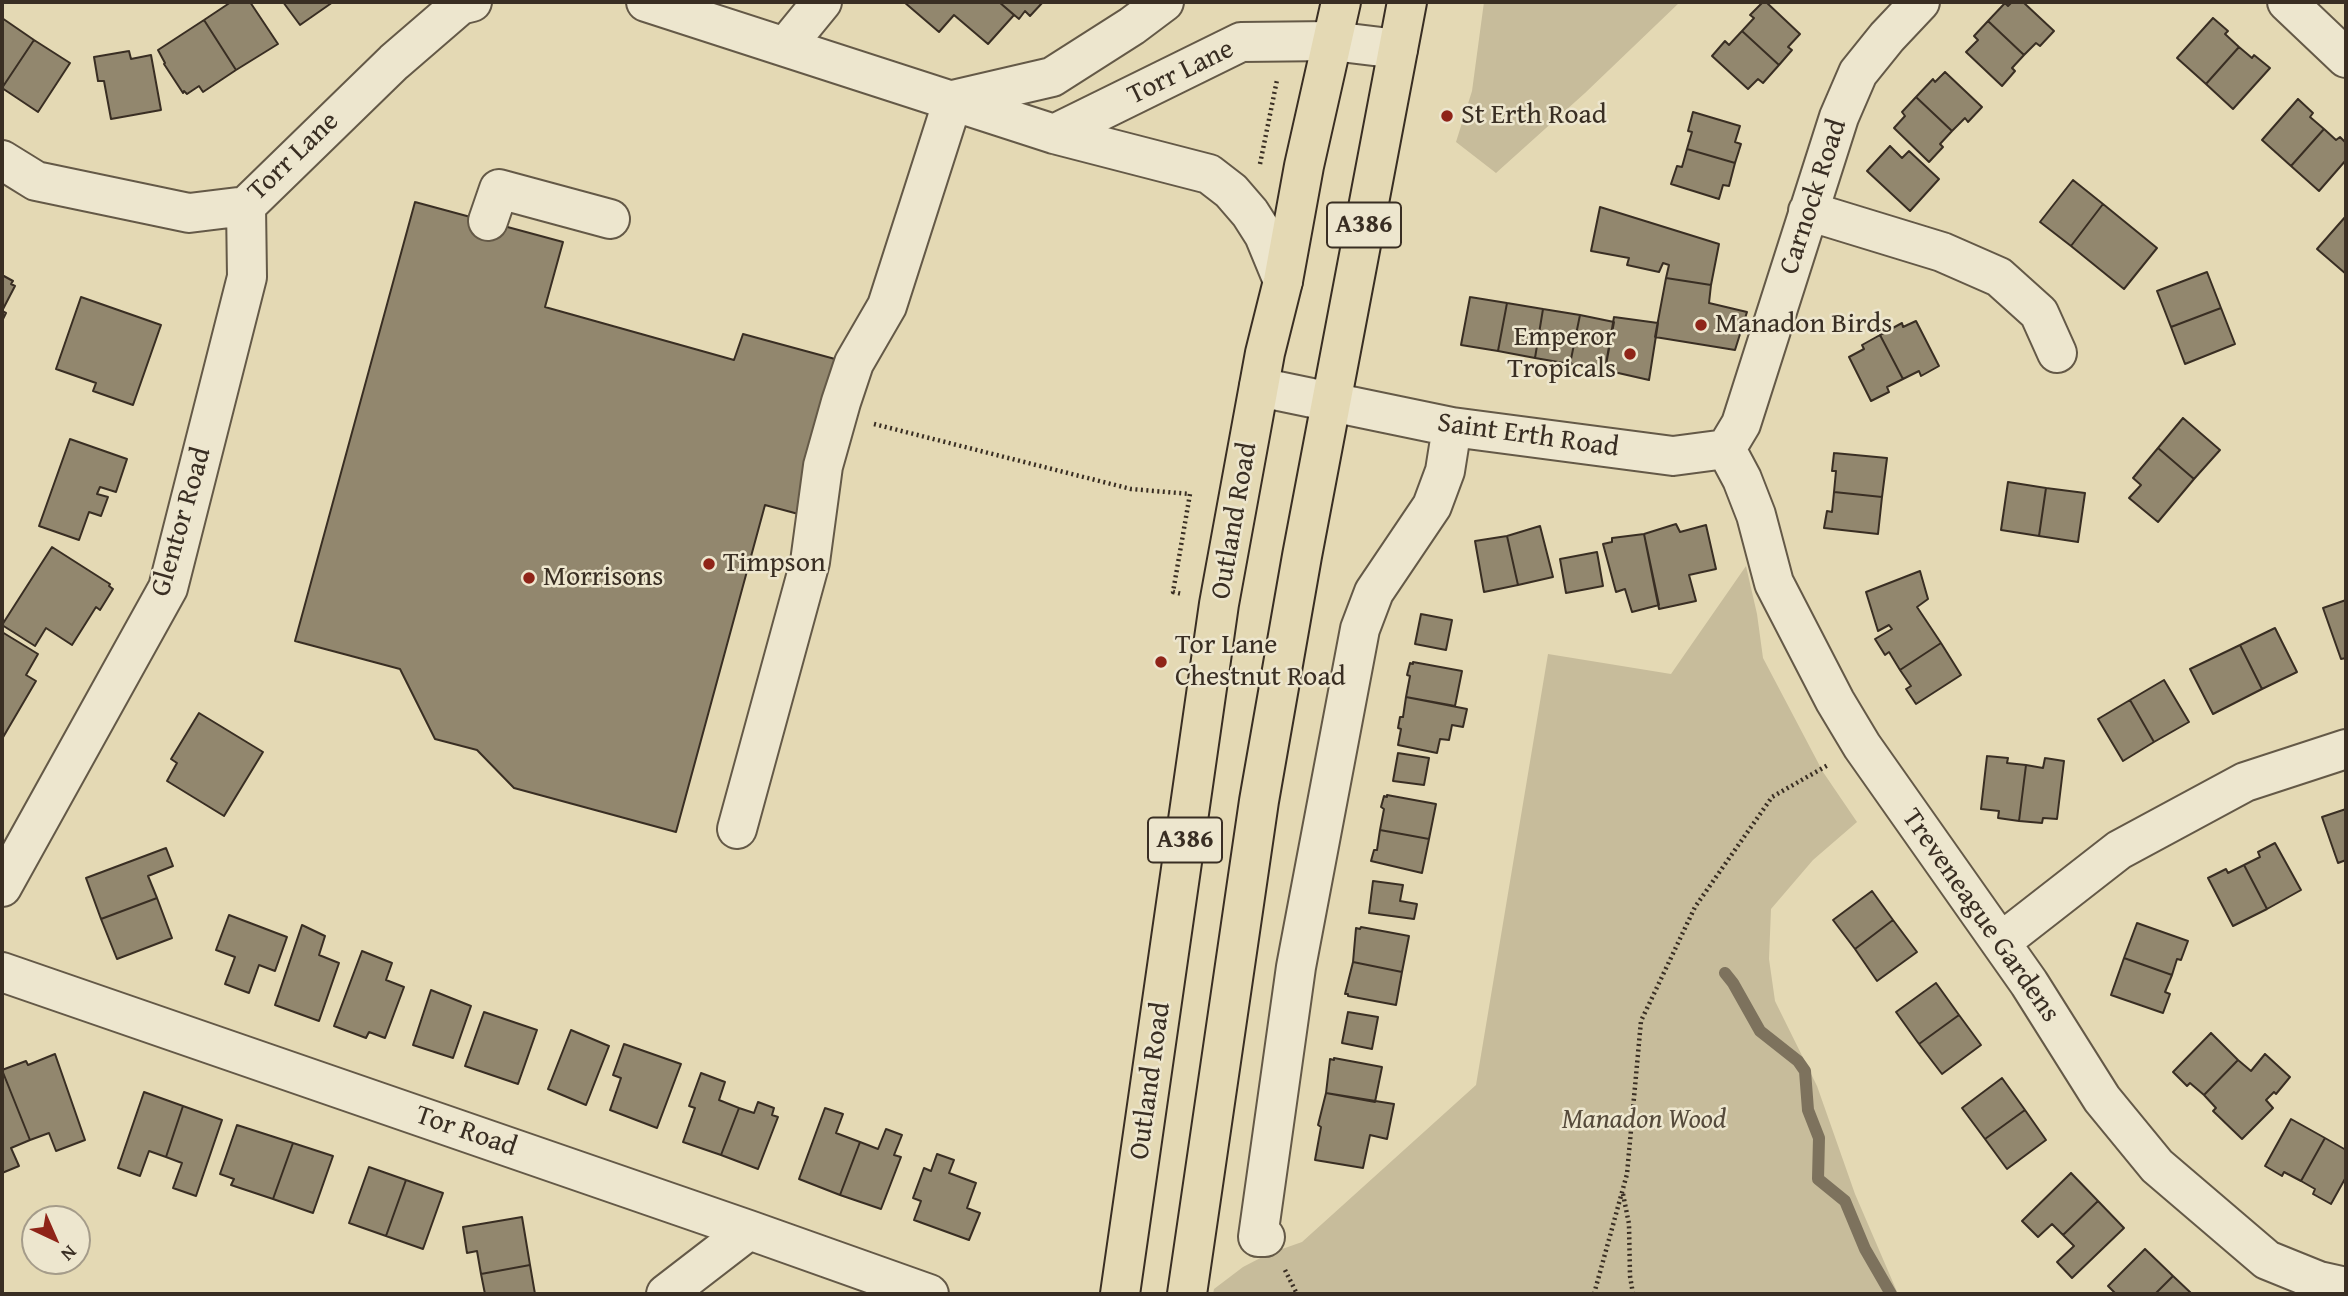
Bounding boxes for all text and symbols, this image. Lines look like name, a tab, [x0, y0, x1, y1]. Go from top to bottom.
street label: Torr Lane	[1122, 33, 1240, 113]
place label: St Erth Road	[1461, 99, 1607, 133]
street label: Torr Lane	[241, 105, 347, 209]
marker: St Erth Road	[1439, 108, 1455, 124]
street label: Carnock Road	[1773, 115, 1855, 279]
road number: A386	[1327, 202, 1401, 248]
place label: Manadon Birds	[1715, 308, 1892, 342]
marker: Manadon Birds	[1693, 317, 1709, 333]
place label: Emperor Tropicals	[1507, 321, 1616, 387]
marker: Emperor Tropicals	[1622, 346, 1638, 362]
street label: Saint Erth Road	[1435, 407, 1621, 465]
street label: Outland Road	[1205, 440, 1265, 602]
street label: Glentor Road	[145, 444, 219, 600]
place label: Timpson	[723, 547, 826, 581]
marker: Timpson	[701, 556, 717, 572]
place label: Morrisons	[543, 561, 663, 595]
marker: Morrisons	[521, 570, 537, 586]
place label: Tor Lane Chestnut Road	[1175, 629, 1346, 695]
marker: Tor Lane Chestnut Road	[1153, 654, 1169, 670]
street label: Treveneague Gardens	[1894, 803, 2066, 1029]
road number: A386	[1148, 818, 1222, 862]
street label: Outland Road	[1123, 1000, 1179, 1162]
street label: Tor Road	[411, 1099, 521, 1165]
park label: Manadon Wood	[1562, 1104, 1726, 1138]
north arrow	[21, 1205, 91, 1275]
text: N	[55, 1239, 83, 1268]

